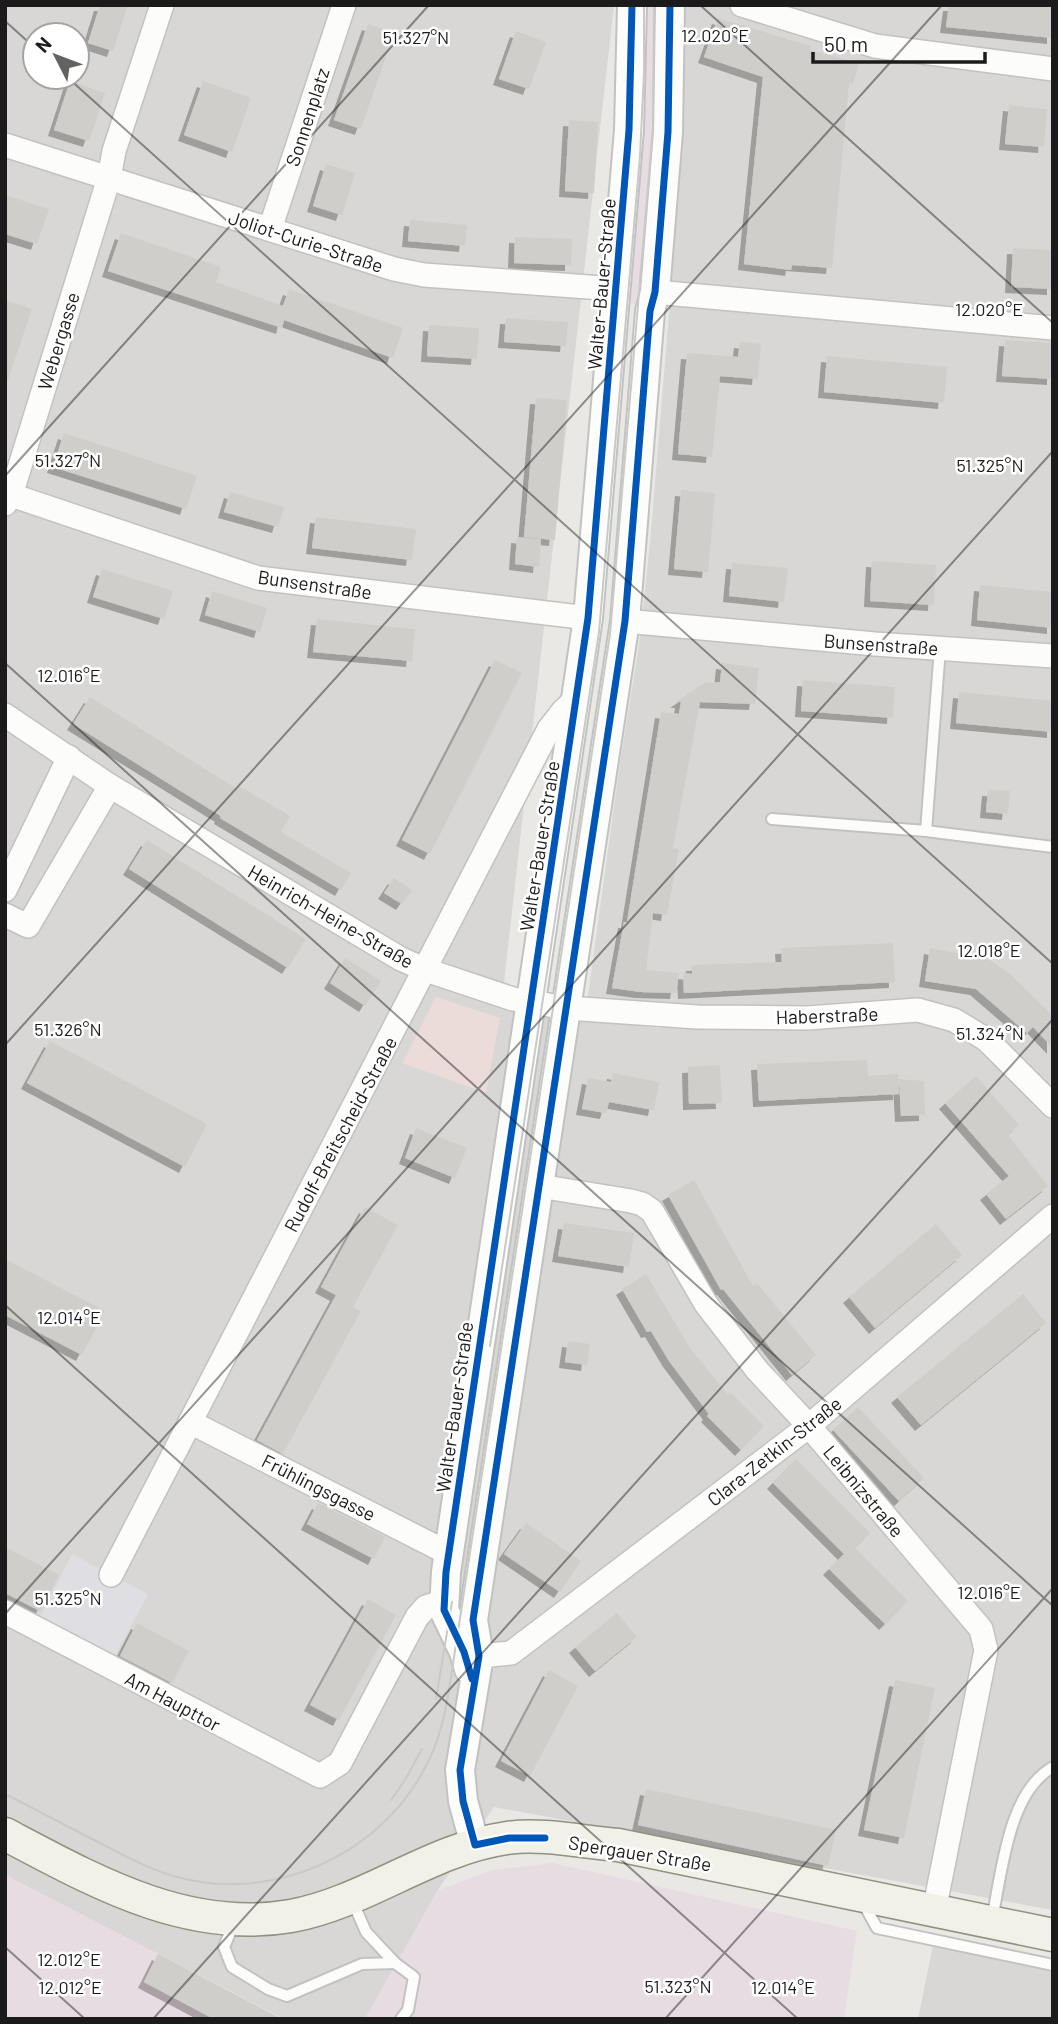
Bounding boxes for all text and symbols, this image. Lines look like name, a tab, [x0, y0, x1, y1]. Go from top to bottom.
north arrow	[21, 21, 91, 91]
scale bar	[813, 21, 984, 65]
text: 12.020°E	[681, 24, 749, 46]
text: 51.327°N	[383, 26, 449, 48]
text: 50 m	[824, 31, 868, 56]
text: N	[30, 32, 56, 57]
street label: Sonnenplatz	[280, 65, 334, 169]
street label: Walter-Bauer-Straße	[582, 197, 620, 371]
street label: Joliot-Curie-Straße	[226, 205, 386, 277]
street label: Webergasse	[32, 289, 84, 393]
text: 12.020°E	[955, 298, 1023, 320]
text: 51.327°N	[35, 449, 101, 471]
text: 51.325°N	[956, 454, 1024, 476]
street label: Bunsenstraße	[256, 565, 374, 603]
street label: Bunsenstraße	[823, 629, 939, 659]
text: 12.016°E	[37, 664, 101, 686]
street label: Walter-Bauer-Straße	[514, 759, 564, 933]
street label: Heinrich-Heine-Straße	[244, 859, 418, 973]
text: 12.018°E	[957, 939, 1021, 961]
street label: Haberstraße	[775, 1002, 879, 1028]
text: 51.326°N	[34, 1018, 102, 1040]
text: 51.324°N	[956, 1022, 1024, 1044]
street label: Rudolf-Breitscheid-Straße	[279, 1032, 401, 1236]
text: 12.014°E	[37, 1306, 101, 1328]
street label: Walter-Bauer-Straße	[431, 1320, 477, 1494]
street label: Clara-Zetkin-Straße	[702, 1391, 846, 1511]
street label: Leibnizstraße	[819, 1440, 909, 1542]
street label: Frühlingsgasse	[258, 1448, 380, 1526]
text: 12.016°E	[957, 1581, 1021, 1603]
text: 51.325°N	[34, 1587, 102, 1609]
street label: Am Haupttor	[121, 1666, 225, 1736]
street label: Spergauer Straße	[567, 1830, 713, 1876]
text: 12.012°E	[37, 1948, 101, 1970]
text: 51.323°N	[644, 1975, 712, 1997]
text: 12.012°E	[38, 1976, 102, 1998]
text: 12.014°E	[751, 1976, 815, 1998]

